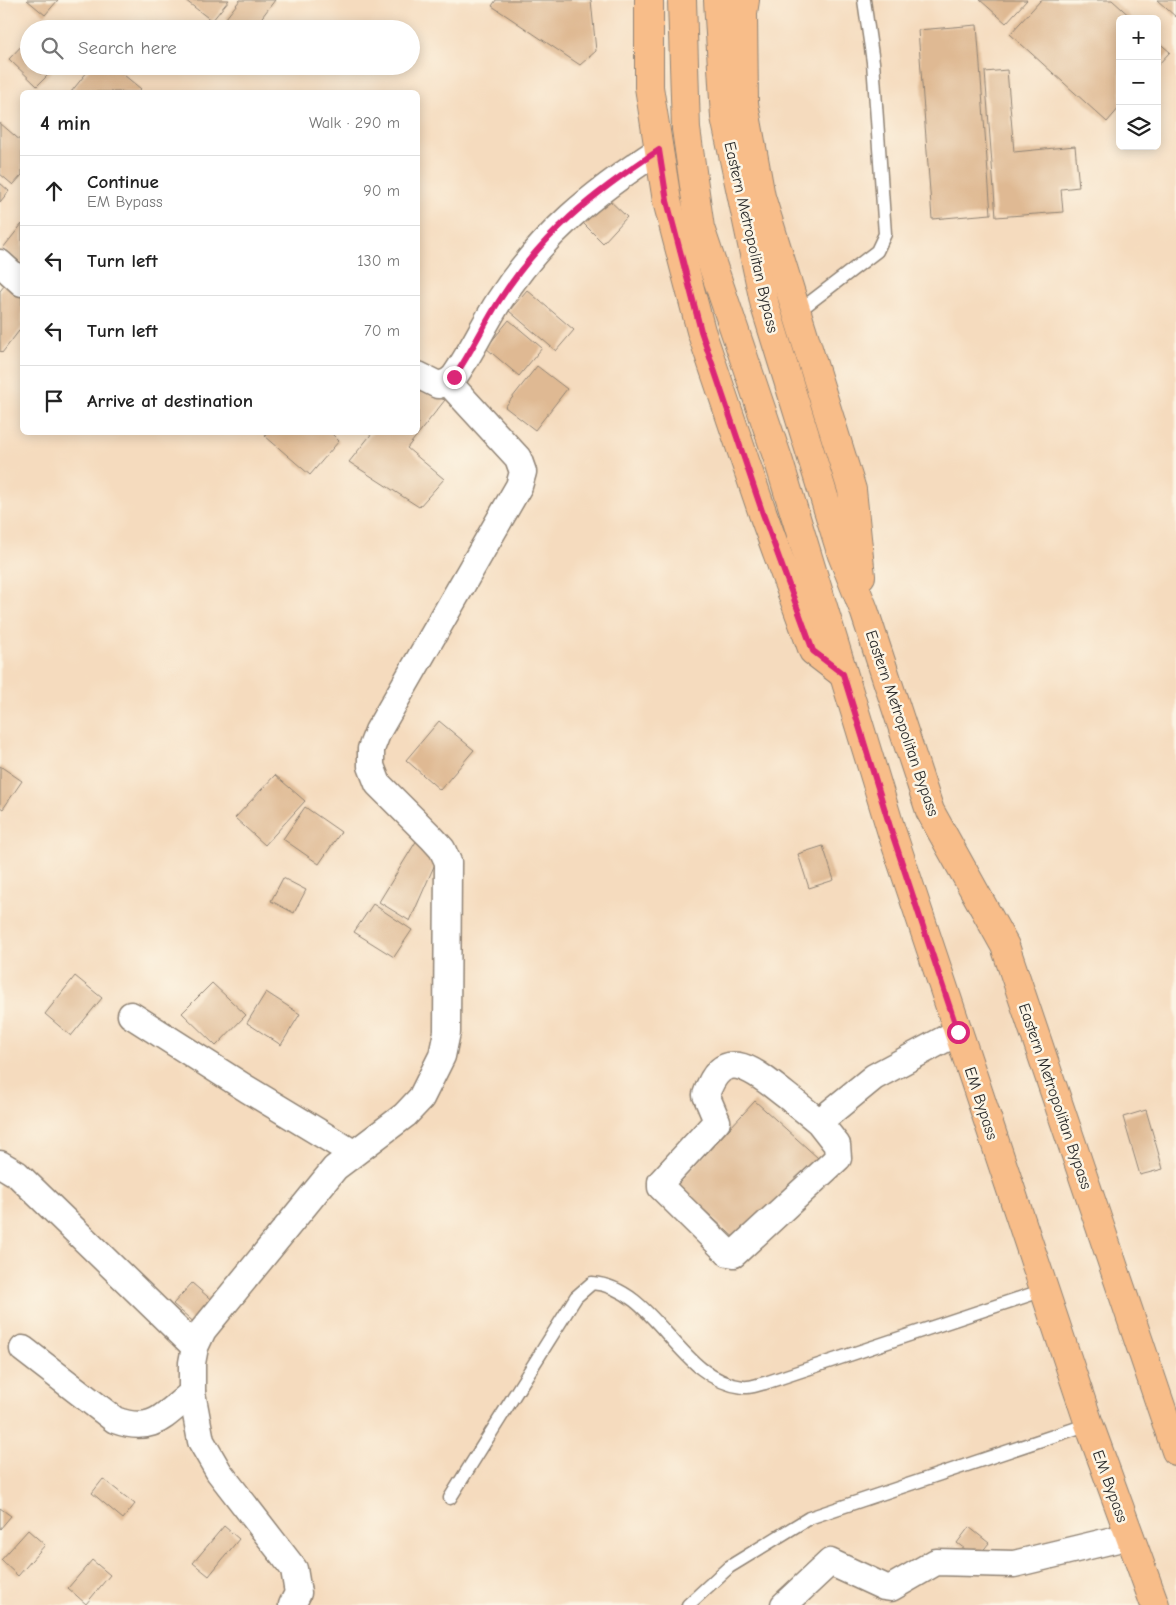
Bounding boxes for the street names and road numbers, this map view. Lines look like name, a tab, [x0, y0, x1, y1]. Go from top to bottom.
street label: Eastern Metropolitan Bypass	[720, 140, 782, 335]
street label: Eastern Metropolitan Bypass	[862, 628, 943, 819]
street label: Eastern Metropolitan Bypass	[1015, 1001, 1096, 1192]
street label: EM Bypass	[961, 1065, 1001, 1142]
street label: EM Bypass	[1089, 1448, 1132, 1525]

